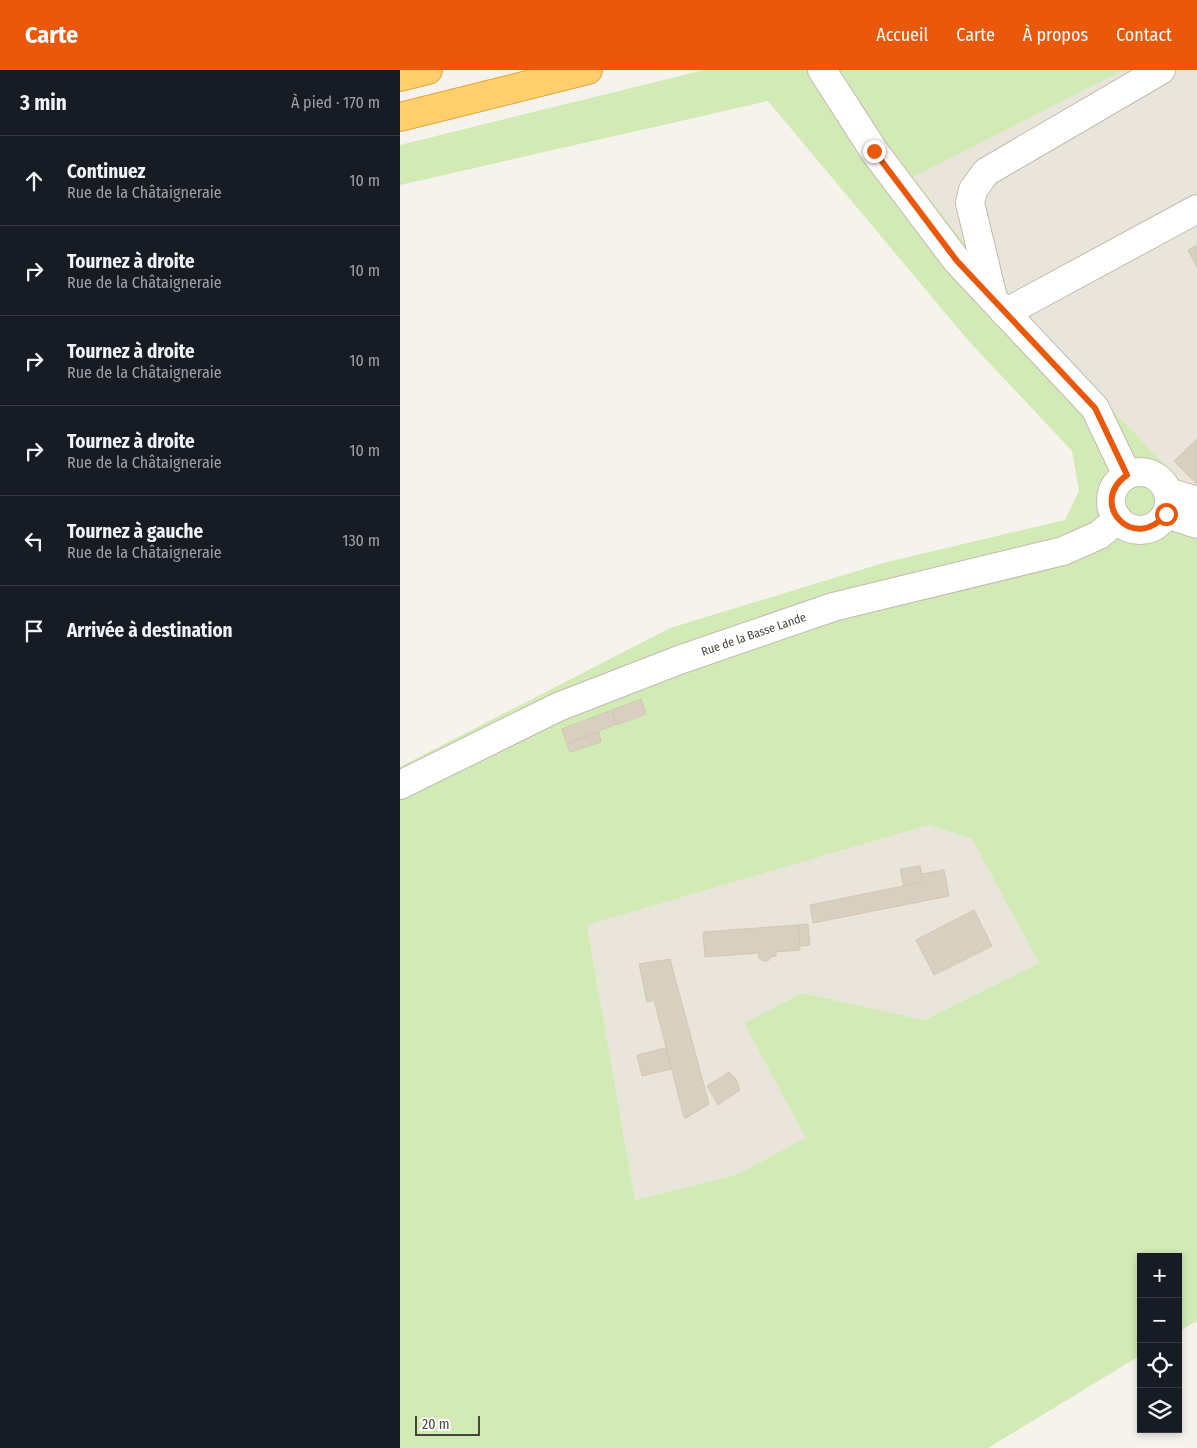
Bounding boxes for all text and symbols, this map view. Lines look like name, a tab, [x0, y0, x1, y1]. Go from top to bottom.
text: Carte	[25, 21, 78, 49]
text: Accueil	[876, 24, 928, 46]
text: Carte	[956, 24, 995, 46]
text: À propos	[1023, 24, 1088, 46]
text: Contact	[1116, 24, 1172, 46]
text: 3 min	[20, 90, 67, 116]
text: À pied · 170 m	[291, 93, 380, 112]
route end	[863, 140, 886, 163]
text: Continuez	[67, 160, 146, 183]
icon: ahead	[20, 167, 48, 195]
text: 10 m	[349, 171, 380, 190]
text: Rue de la Châtaigneraie	[67, 183, 222, 202]
text: Tournez à droite	[67, 250, 195, 273]
icon: right	[20, 257, 48, 285]
text: 10 m	[349, 261, 380, 280]
text: Rue de la Châtaigneraie	[67, 273, 222, 292]
text: Tournez à droite	[67, 340, 195, 363]
icon: right	[20, 347, 48, 375]
text: 10 m	[349, 351, 380, 370]
text: Rue de la Châtaigneraie	[67, 363, 222, 382]
text: Tournez à droite	[67, 430, 195, 453]
icon: right	[20, 437, 48, 465]
text: 10 m	[349, 441, 380, 460]
text: Rue de la Châtaigneraie	[67, 453, 222, 472]
route start	[1155, 503, 1178, 526]
text: Tournez à gauche	[67, 520, 203, 543]
icon: left	[20, 527, 48, 555]
text: 130 m	[342, 531, 380, 550]
text: Rue de la Châtaigneraie	[67, 543, 222, 562]
street label: Rue de la Basse Lande	[700, 610, 808, 659]
icon: arrive	[20, 617, 48, 645]
text: Arrivée à destination	[67, 619, 233, 642]
map controls	[1137, 1253, 1182, 1433]
button: +	[1137, 1253, 1182, 1298]
button: −	[1137, 1298, 1182, 1343]
button: locate	[1137, 1343, 1182, 1388]
button: layers	[1137, 1388, 1182, 1433]
scale bar	[415, 1413, 480, 1436]
text: 20 m	[422, 1416, 450, 1433]

